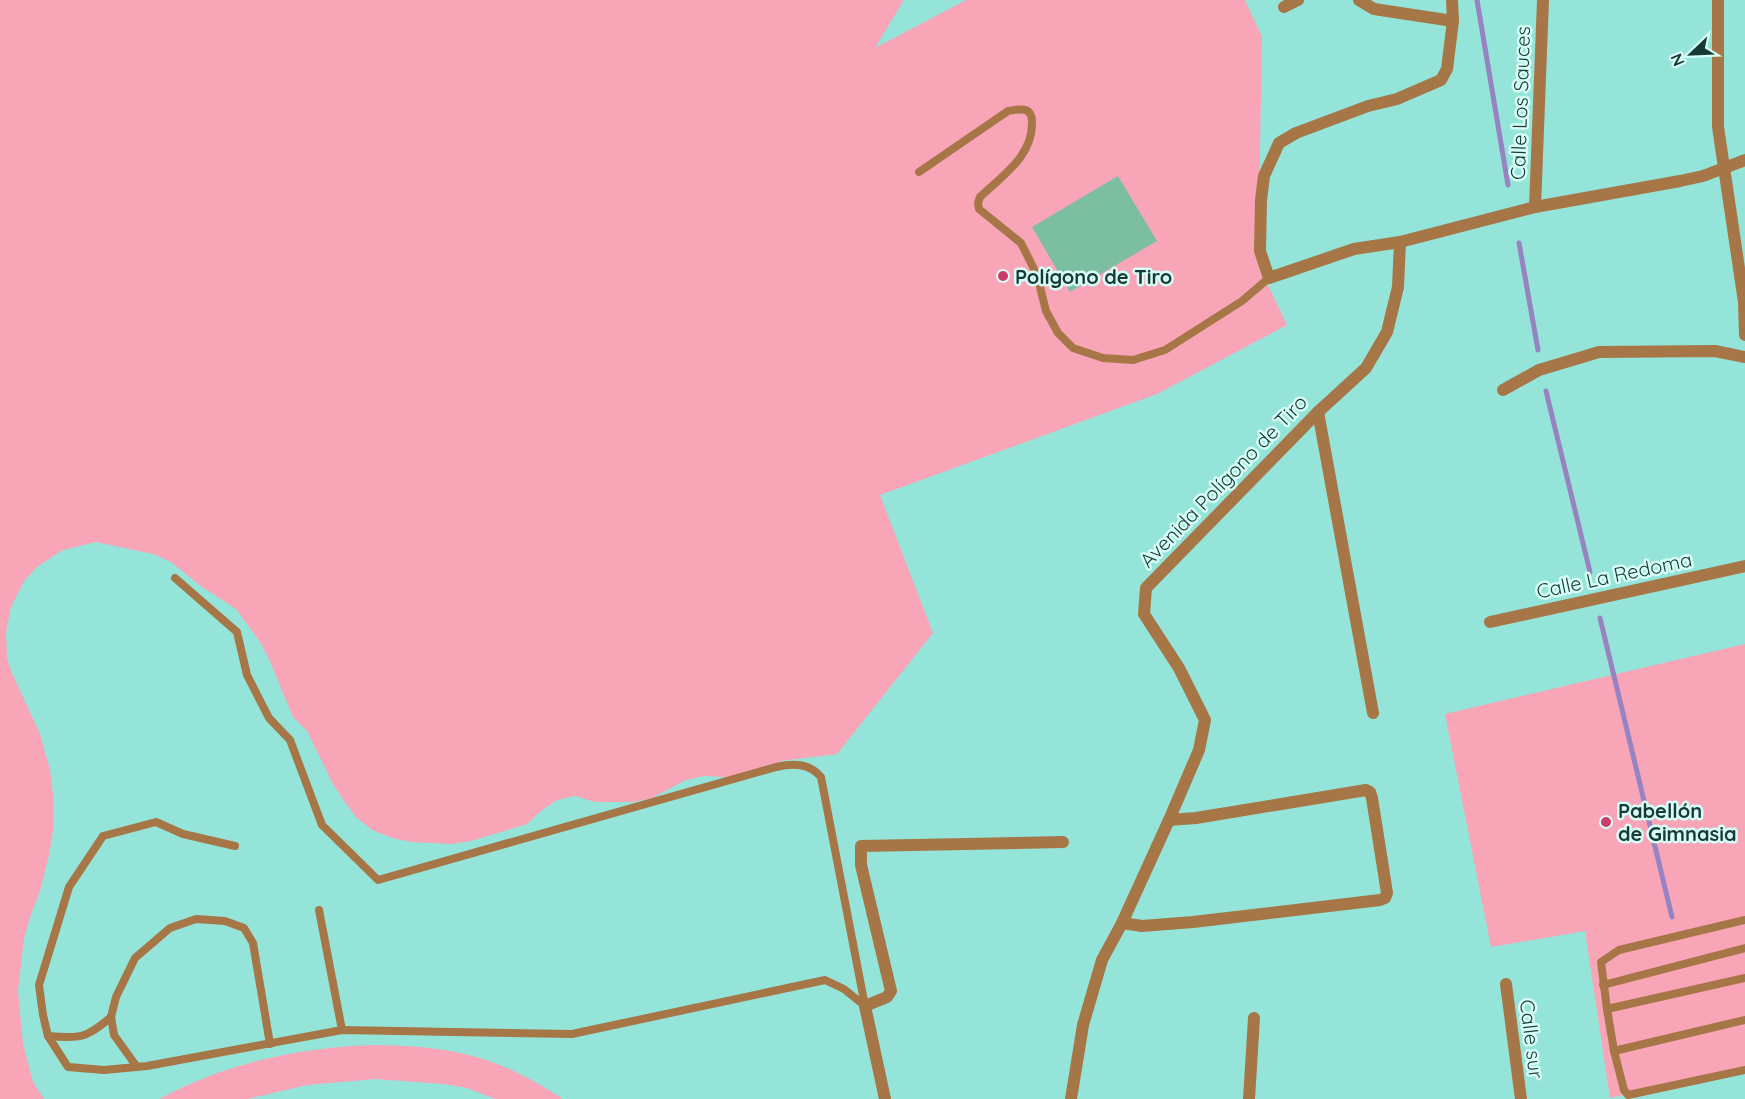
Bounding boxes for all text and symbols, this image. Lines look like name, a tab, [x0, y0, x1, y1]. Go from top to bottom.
north arrow	[1661, 24, 1721, 84]
street label: Calle Los Sauces	[1505, 26, 1535, 180]
text: N	[1666, 51, 1689, 69]
place label: Polígono de Tiro	[1015, 264, 1172, 289]
marker: Polígono de Tiro	[996, 269, 1010, 283]
street label: Avenida Polígono de Tiro	[1134, 390, 1312, 572]
street label: Calle La Redoma	[1534, 546, 1694, 604]
place label: Pabellón de Gimnasia	[1618, 798, 1736, 846]
marker: Pabellón de Gimnasia	[1599, 815, 1613, 829]
street label: Calle sur	[1515, 998, 1549, 1080]

